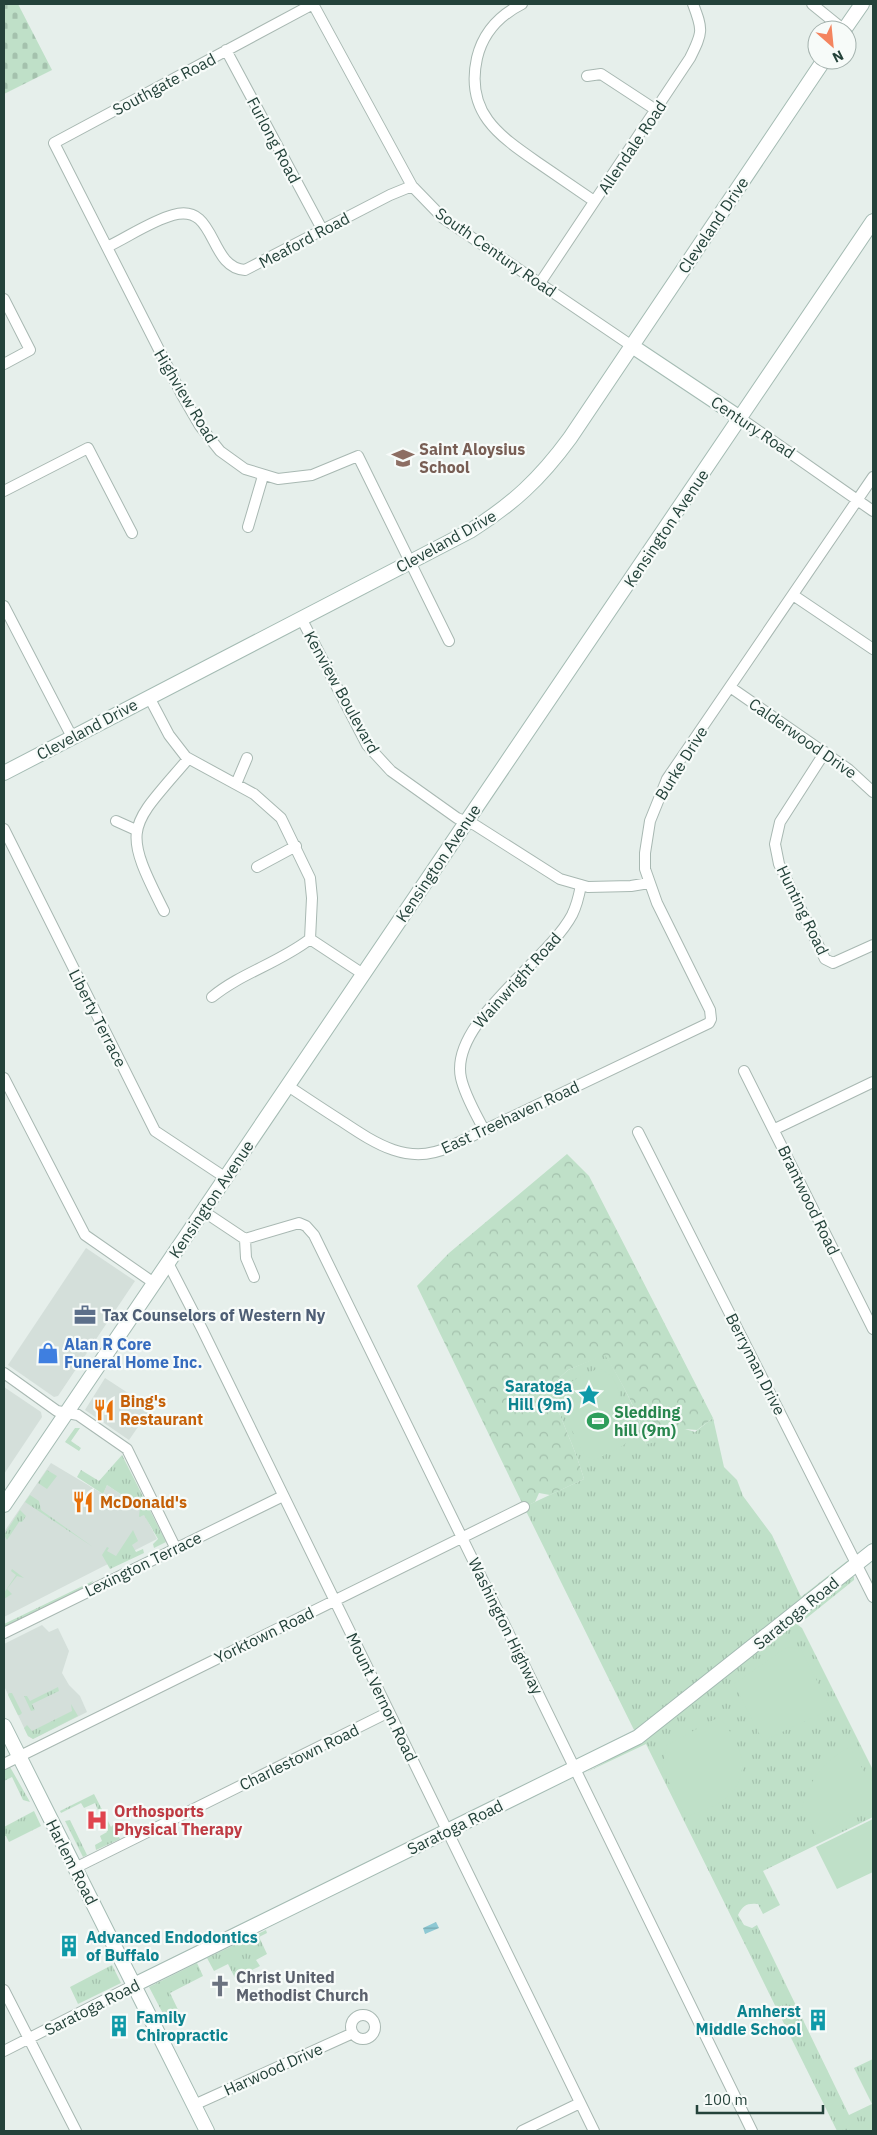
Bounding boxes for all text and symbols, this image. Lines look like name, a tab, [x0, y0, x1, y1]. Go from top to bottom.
north arrow	[807, 20, 857, 70]
text: N	[829, 46, 847, 67]
street label: Southgate Road	[109, 48, 219, 120]
street label: Furlong Road	[243, 93, 305, 187]
street label: Allendale Road	[593, 97, 671, 197]
street label: Cleveland Drive	[673, 173, 753, 277]
street label: South Century Road	[432, 203, 560, 301]
street label: Meaford Road	[255, 208, 353, 272]
street label: Highview Road	[150, 345, 222, 447]
street label: Century Road	[707, 392, 799, 462]
place label: Saint Aloysius School	[419, 439, 525, 477]
school or university icon: Saint Aloysius School	[390, 445, 416, 471]
street label: Kensington Avenue	[619, 465, 713, 591]
street label: Cleveland Drive	[392, 505, 500, 577]
street label: Kenview Boulevard	[300, 627, 384, 757]
street label: Calderwood Drive	[745, 693, 861, 783]
street label: Cleveland Drive	[33, 694, 141, 764]
street label: Burke Drive	[650, 722, 712, 804]
street label: Kensington Avenue	[391, 800, 485, 926]
street label: Hunting Road	[773, 862, 833, 958]
street label: Wainwright Road	[469, 928, 565, 1032]
street label: Liberty Terrace	[65, 966, 131, 1071]
street label: East Treehaven Road	[438, 1076, 582, 1158]
street label: Kensington Avenue	[164, 1136, 258, 1262]
street label: Brantwood Road	[774, 1142, 844, 1258]
office icon: Tax Counselors of Western Ny	[72, 1302, 98, 1328]
place label: Tax Counselors of Western Ny	[102, 1305, 326, 1325]
street label: Berryman Drive	[722, 1310, 790, 1418]
place label: Alan R Core Funeral Home Inc.	[64, 1334, 202, 1372]
shop icon: Alan R Core Funeral Home Inc.	[35, 1340, 61, 1366]
place label: Saratoga Hill (9m)	[505, 1376, 572, 1414]
place icon: Saratoga Hill (9m)	[576, 1382, 602, 1408]
place label: Bing's Restaurant	[120, 1391, 203, 1429]
restaurant icon: Bing's Restaurant	[91, 1397, 117, 1423]
place label: Sledding hill (9m)	[614, 1402, 680, 1440]
sports icon: Sledding hill (9m)	[585, 1408, 611, 1434]
restaurant icon: McDonald's	[70, 1489, 96, 1515]
place label: McDonald's	[100, 1492, 187, 1512]
street label: Lexington Terrace	[81, 1527, 205, 1601]
street label: Washington Highway	[464, 1554, 548, 1698]
street label: Saratoga Road	[749, 1572, 843, 1654]
street label: Yorktown Road	[211, 1602, 317, 1668]
street label: Mount Vernon Road	[342, 1629, 422, 1765]
street label: Charlestown Road	[236, 1719, 362, 1795]
street label: Saratoga Road	[404, 1795, 506, 1859]
place label: Orthosports Physical Therapy	[114, 1801, 243, 1839]
hospital icon: Orthosports Physical Therapy	[84, 1807, 110, 1833]
street label: Harlem Road	[42, 1816, 102, 1908]
place label: Advanced Endodontics of Buffalo	[86, 1927, 258, 1965]
building icon: Advanced Endodontics of Buffalo	[56, 1933, 82, 1959]
place label: Christ United Methodist Church	[236, 1967, 369, 2005]
church icon: Christ United Methodist Church	[207, 1973, 233, 1999]
street label: Saratoga Road	[41, 1974, 143, 2040]
place label: Amherst Middle School	[696, 2001, 801, 2039]
place label: Family Chiropractic	[136, 2007, 228, 2045]
building icon: Amherst Middle School	[805, 2007, 831, 2033]
building icon: Family Chiropractic	[106, 2013, 132, 2039]
street label: Harwood Drive	[220, 2038, 326, 2100]
scale bar	[697, 2082, 823, 2114]
text: 100 m	[704, 2090, 748, 2109]

